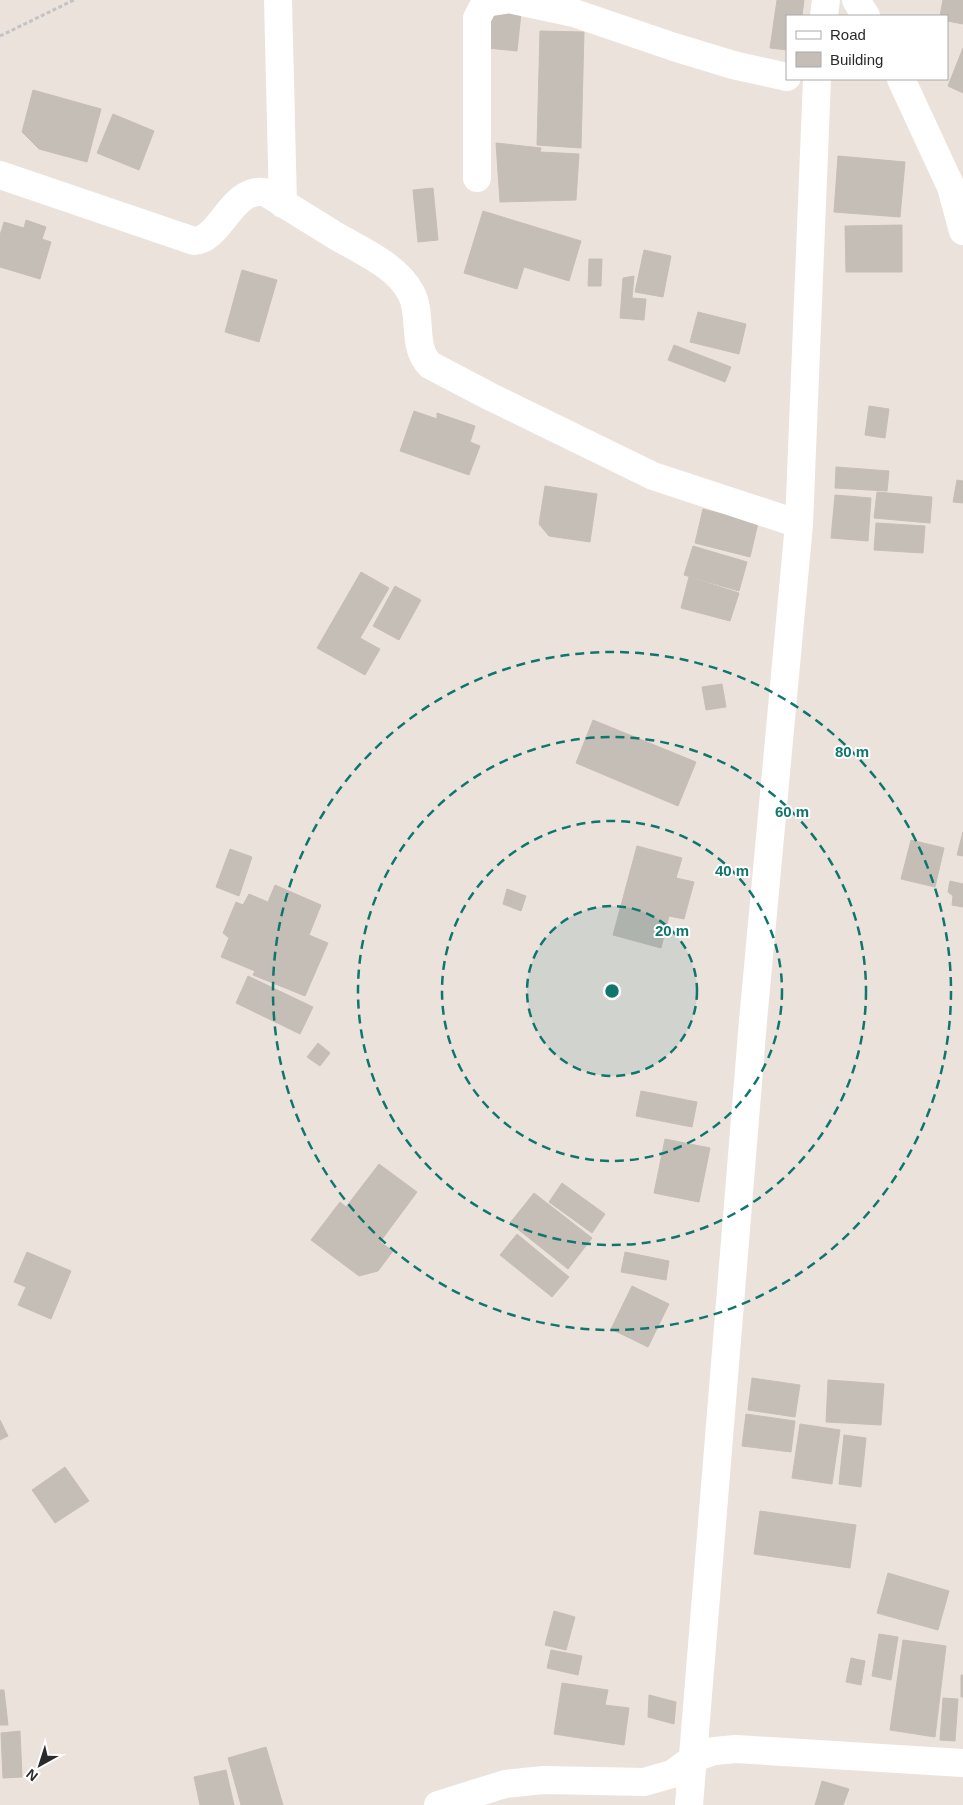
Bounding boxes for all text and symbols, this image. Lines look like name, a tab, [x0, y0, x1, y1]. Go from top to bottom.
legend	[786, 15, 948, 80]
text: Road	[830, 26, 866, 43]
text: Building	[830, 51, 883, 68]
text: 80 m	[835, 743, 869, 760]
text: 60 m	[775, 803, 809, 820]
text: 40 m	[715, 862, 749, 879]
text: 20 m	[655, 922, 689, 939]
centre of rings	[603, 982, 621, 1000]
north arrow	[15, 1740, 65, 1790]
text: N	[23, 1766, 41, 1785]

